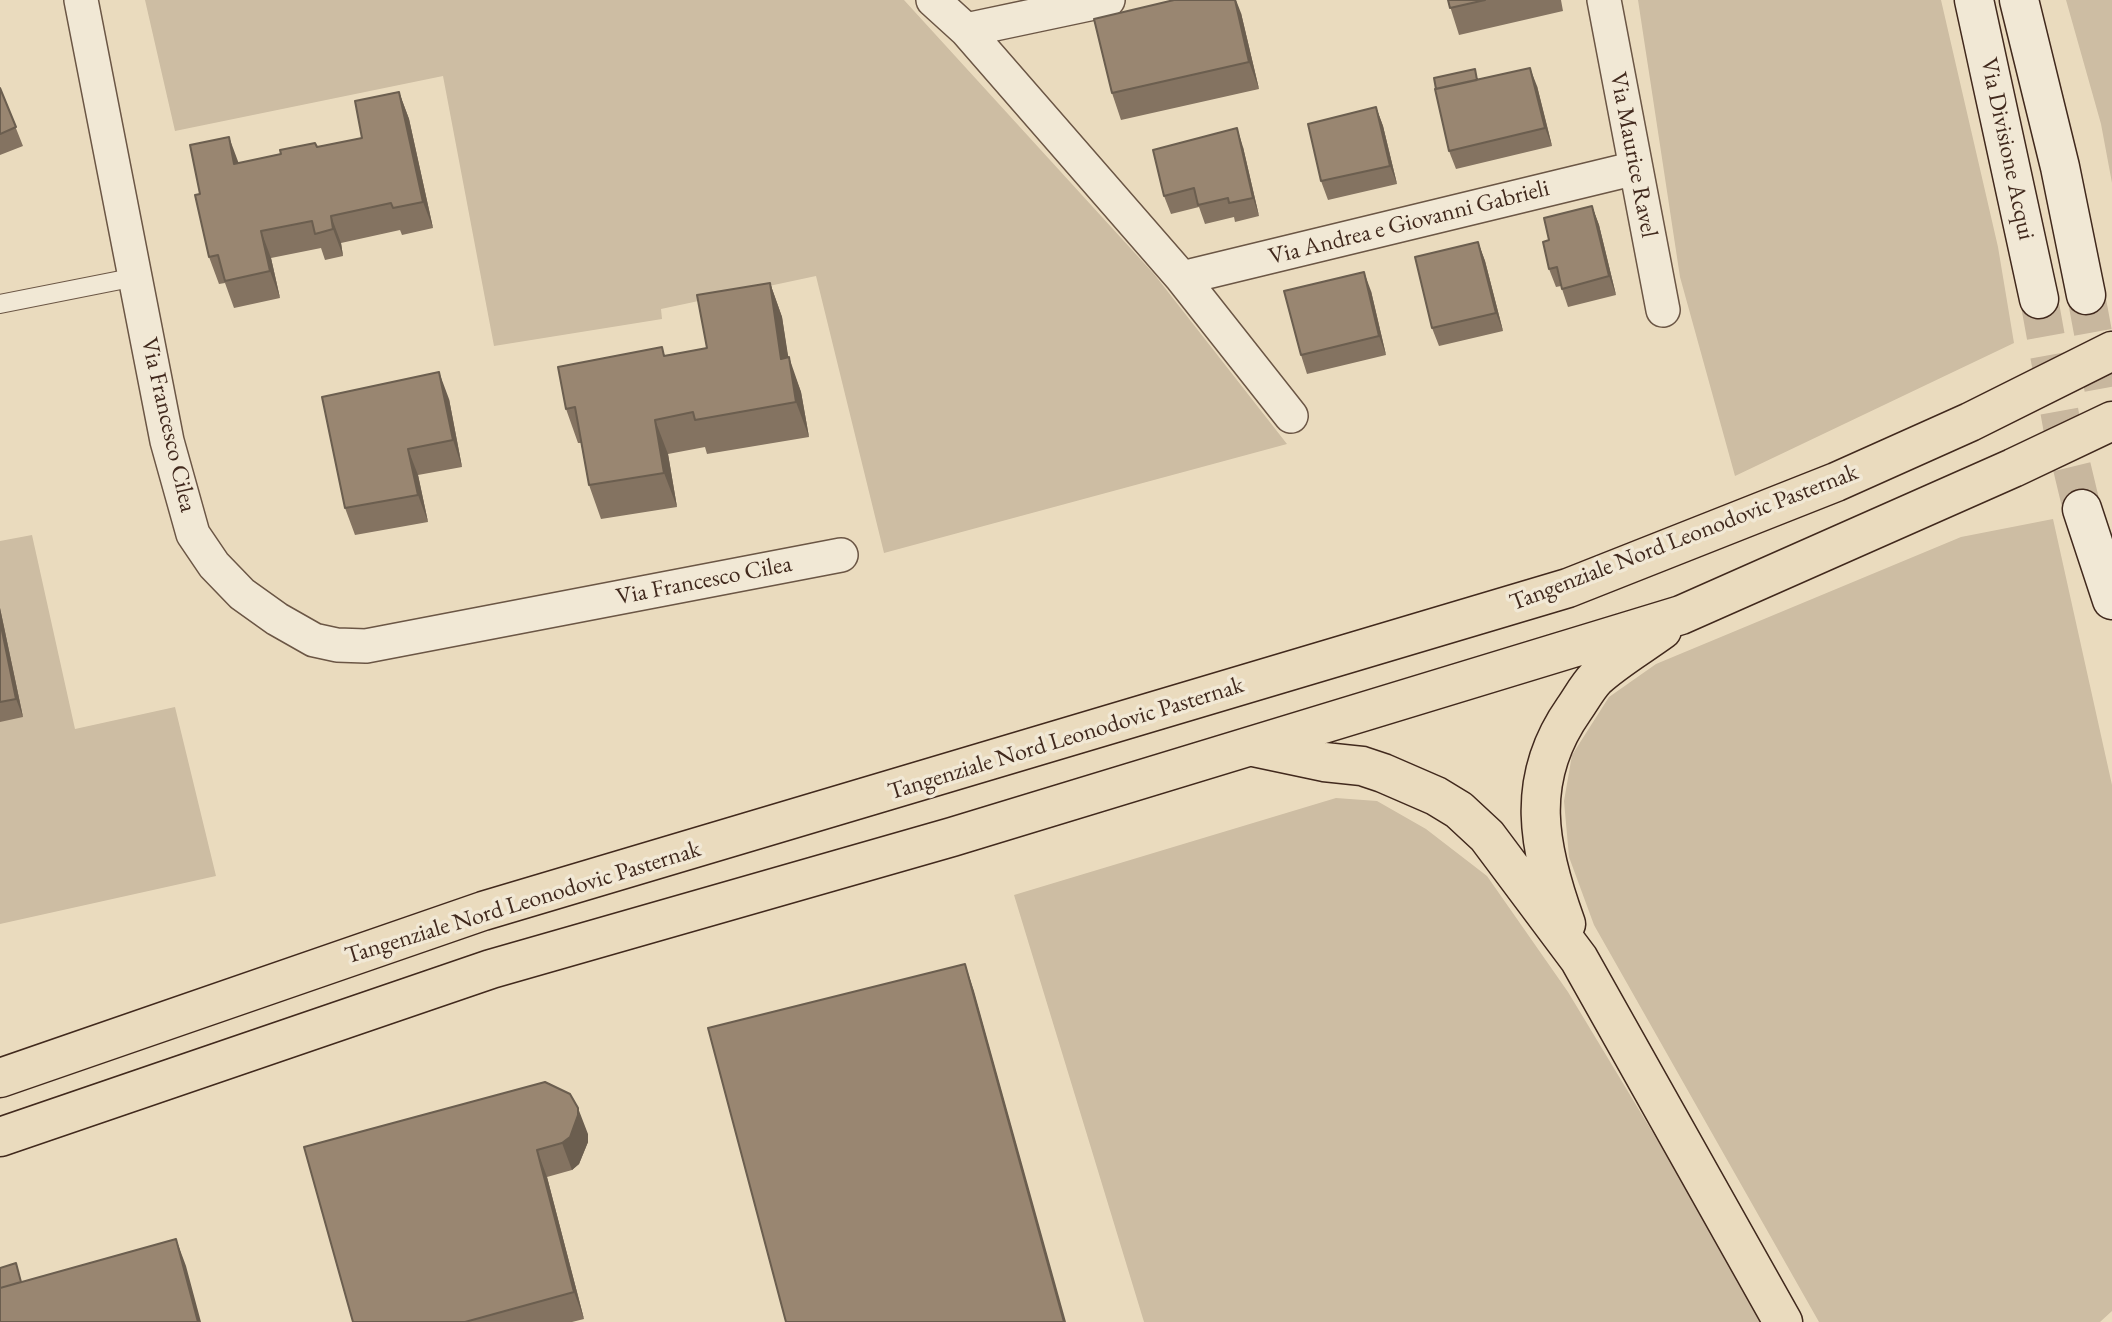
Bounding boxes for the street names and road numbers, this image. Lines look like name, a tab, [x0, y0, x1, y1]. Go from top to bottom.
street label: Via Divisione Acqui	[1974, 55, 2040, 243]
street label: Via Maurice Ravel	[1603, 70, 1663, 240]
street label: Via Andrea e Giovanni Gabrieli	[1266, 174, 1552, 272]
street label: Via Francesco Cilea	[134, 335, 202, 515]
street label: Tangenziale Nord Leonodovic Pasternak	[1506, 458, 1862, 618]
street label: Via Francesco Cilea	[614, 550, 794, 612]
street label: Tangenziale Nord Leonodovic Pasternak	[885, 671, 1247, 807]
street label: Tangenziale Nord Leonodovic Pasternak	[342, 835, 704, 971]

